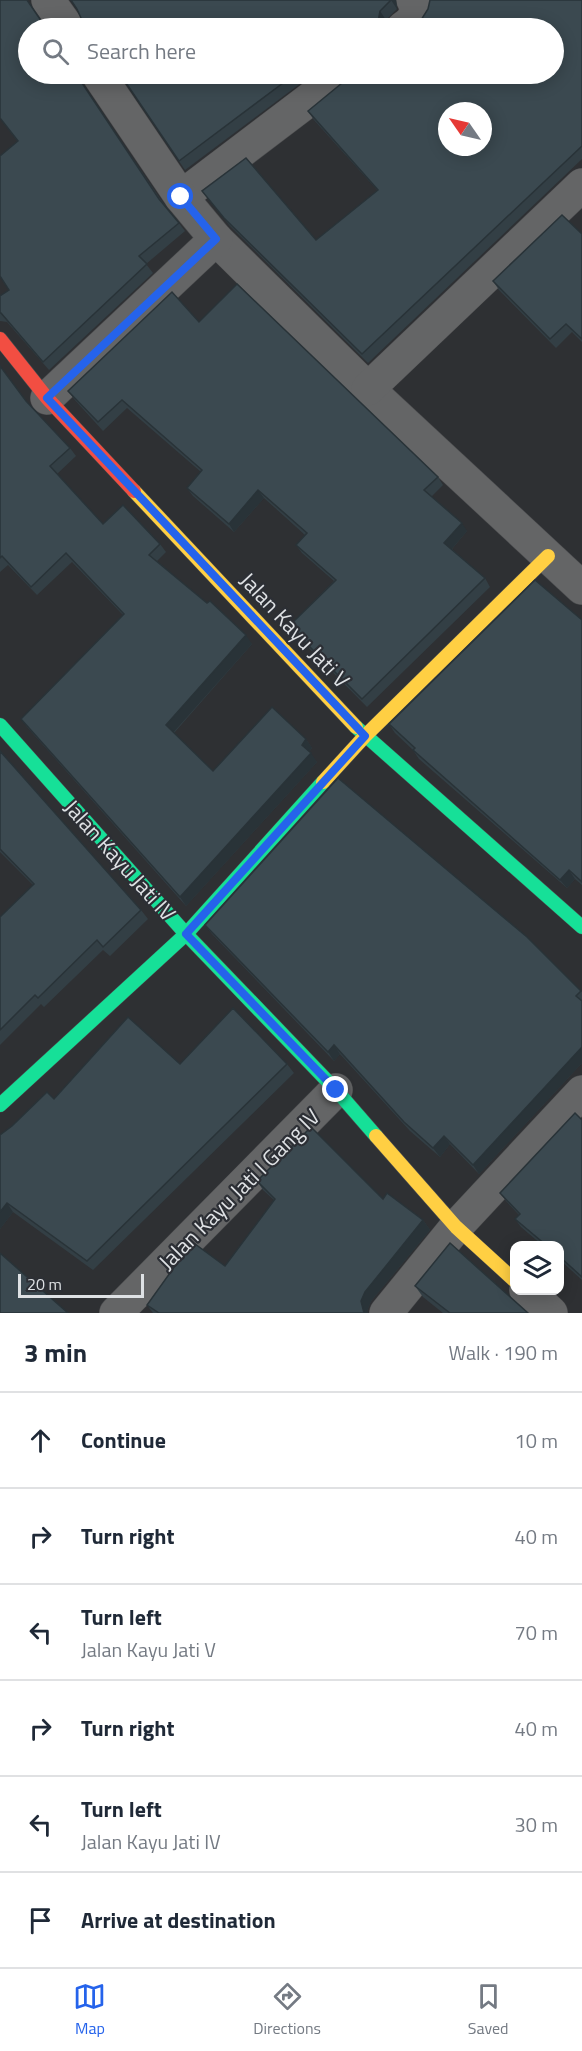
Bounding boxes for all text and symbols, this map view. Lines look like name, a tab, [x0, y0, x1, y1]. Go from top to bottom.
search box	[18, 18, 564, 84]
text: Search here	[87, 34, 196, 68]
icon: search	[39, 35, 72, 68]
north arrow	[438, 102, 492, 156]
route start	[167, 183, 193, 209]
street label: Jalan Kayu Jati V	[232, 564, 358, 696]
street label: Jalan Kayu Jati IV	[56, 792, 184, 929]
route end	[322, 1076, 348, 1102]
street label: Jalan Kayu Jati I Gang IV	[150, 1100, 328, 1278]
map controls	[510, 1241, 564, 1295]
button: layers	[510, 1241, 564, 1295]
scale bar	[18, 1271, 144, 1298]
text: 20 m	[27, 1272, 62, 1296]
text: 3 min	[24, 1333, 87, 1372]
text: Walk · 190 m	[449, 1337, 558, 1368]
text: Continue	[81, 1423, 166, 1457]
icon: ahead	[24, 1424, 57, 1457]
text: 10 m	[514, 1425, 558, 1456]
text: Turn right	[81, 1519, 175, 1553]
icon: right	[24, 1520, 57, 1553]
text: 40 m	[514, 1521, 558, 1552]
text: Turn left	[81, 1600, 162, 1634]
icon: left	[24, 1616, 57, 1649]
text: 70 m	[514, 1617, 558, 1648]
text: Jalan Kayu Jati V	[81, 1634, 216, 1665]
text: Turn right	[81, 1711, 175, 1745]
icon: right	[24, 1712, 57, 1745]
text: 40 m	[514, 1713, 558, 1744]
text: Turn left	[81, 1792, 162, 1826]
icon: left	[24, 1808, 57, 1841]
text: 30 m	[514, 1809, 558, 1840]
text: Jalan Kayu Jati IV	[81, 1826, 221, 1857]
text: Arrive at destination	[81, 1903, 276, 1937]
icon: arrive	[24, 1904, 57, 1937]
tab: Map	[73, 1980, 106, 2040]
tab: Directions	[253, 1980, 321, 2040]
tab: Saved	[468, 1980, 509, 2040]

